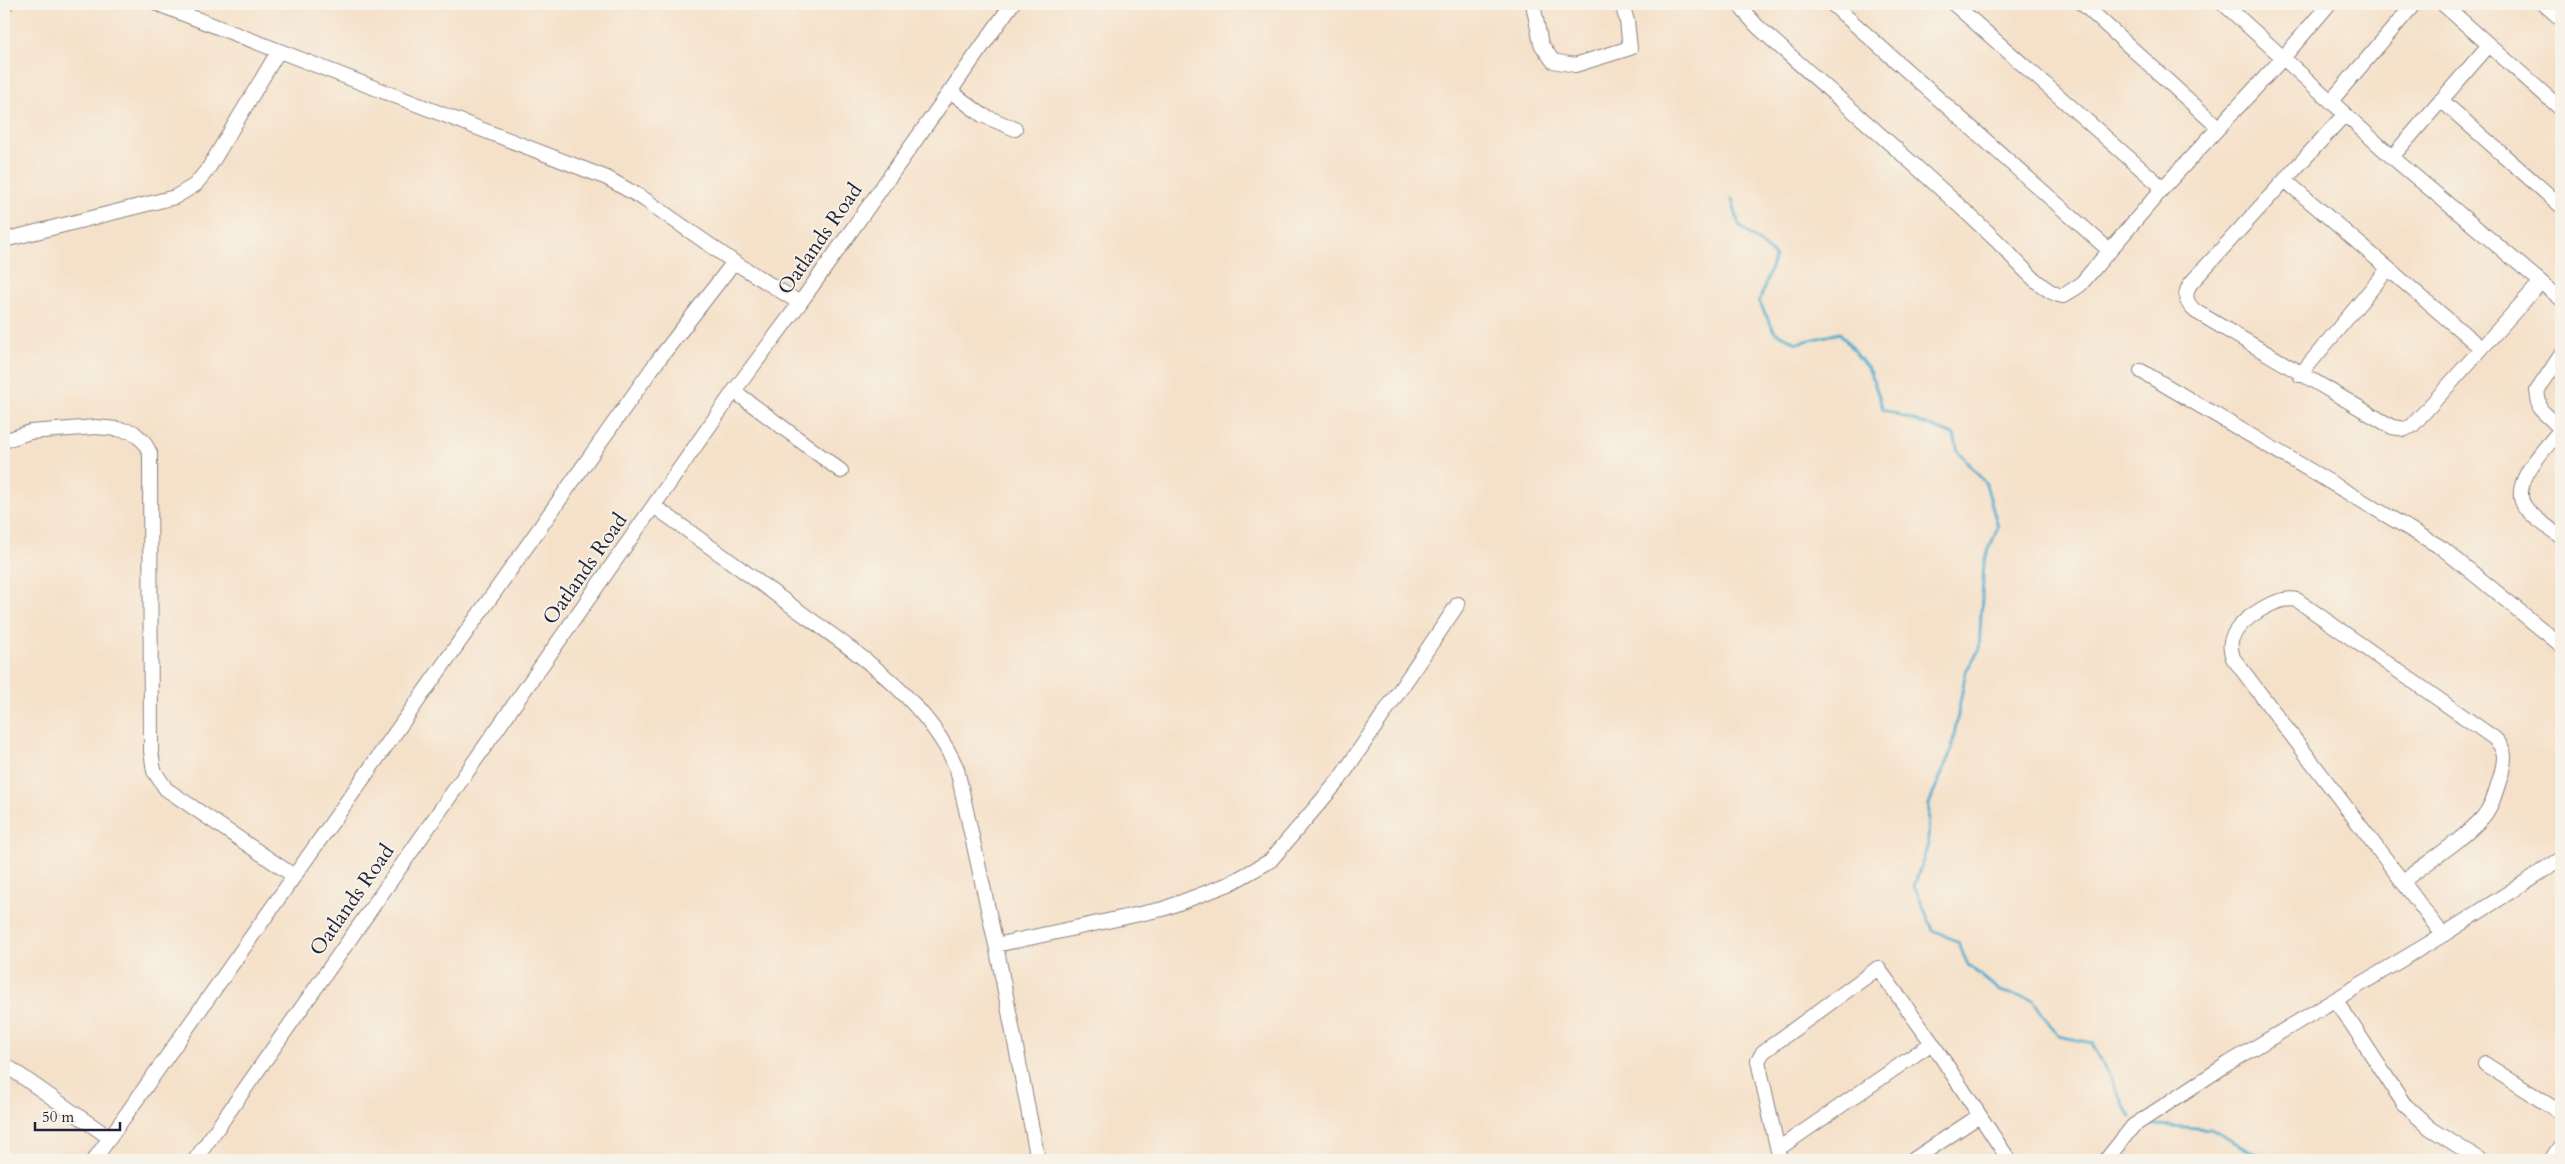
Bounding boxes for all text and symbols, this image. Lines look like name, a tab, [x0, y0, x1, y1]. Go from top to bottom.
street label: Oatlands Road	[771, 177, 869, 301]
street label: Oatlands Road	[536, 507, 634, 631]
street label: Oatlands Road	[303, 838, 401, 962]
scale bar	[35, 1099, 120, 1131]
text: 50 m	[42, 1107, 74, 1127]

